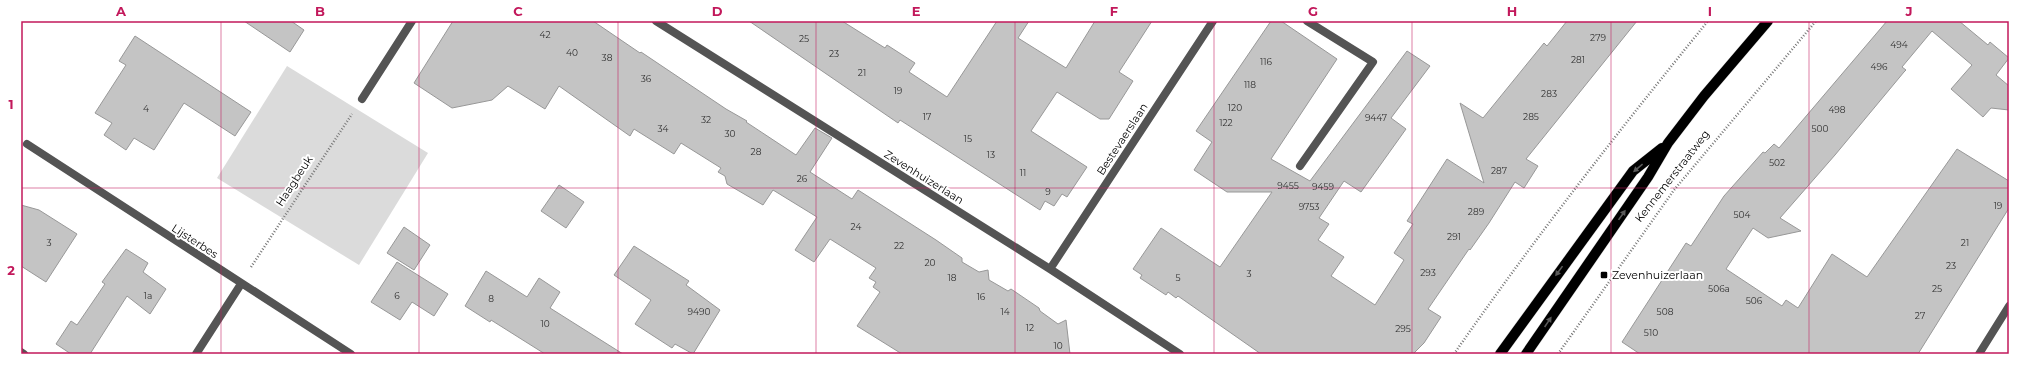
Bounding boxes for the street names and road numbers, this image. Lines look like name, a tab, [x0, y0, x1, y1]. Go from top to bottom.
street label: Bestevaerslaan	[1093, 100, 1151, 178]
street label: Kennemerstraatweg	[1632, 127, 1712, 225]
street label: Zevenhuizerlaan	[882, 147, 966, 207]
street label: Haagbeuk	[272, 153, 316, 209]
street label: Lijsterbes	[169, 221, 221, 262]

